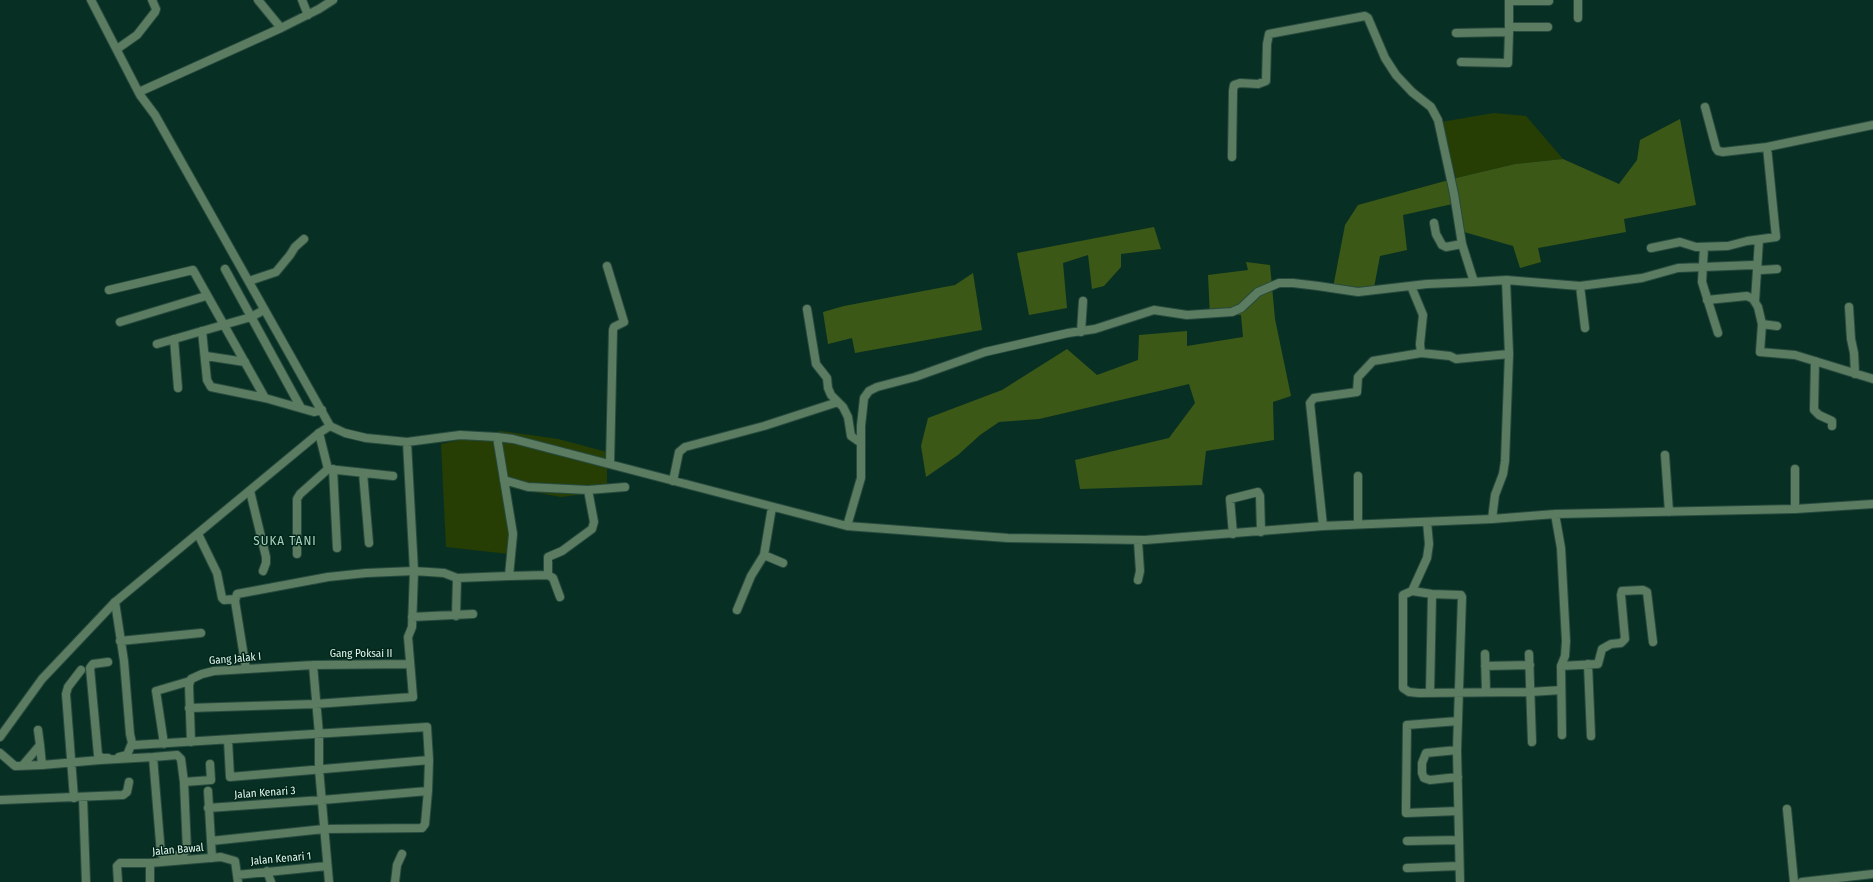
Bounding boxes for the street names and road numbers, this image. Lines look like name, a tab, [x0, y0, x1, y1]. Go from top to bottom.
street label: Gang Poksai II	[330, 647, 392, 661]
street label: Gang Jalak I	[208, 650, 262, 668]
street label: Jalan Kenari 3	[234, 784, 296, 802]
street label: Jalan Bawal	[152, 841, 204, 859]
street label: Jalan Kenari 1	[250, 850, 312, 868]

